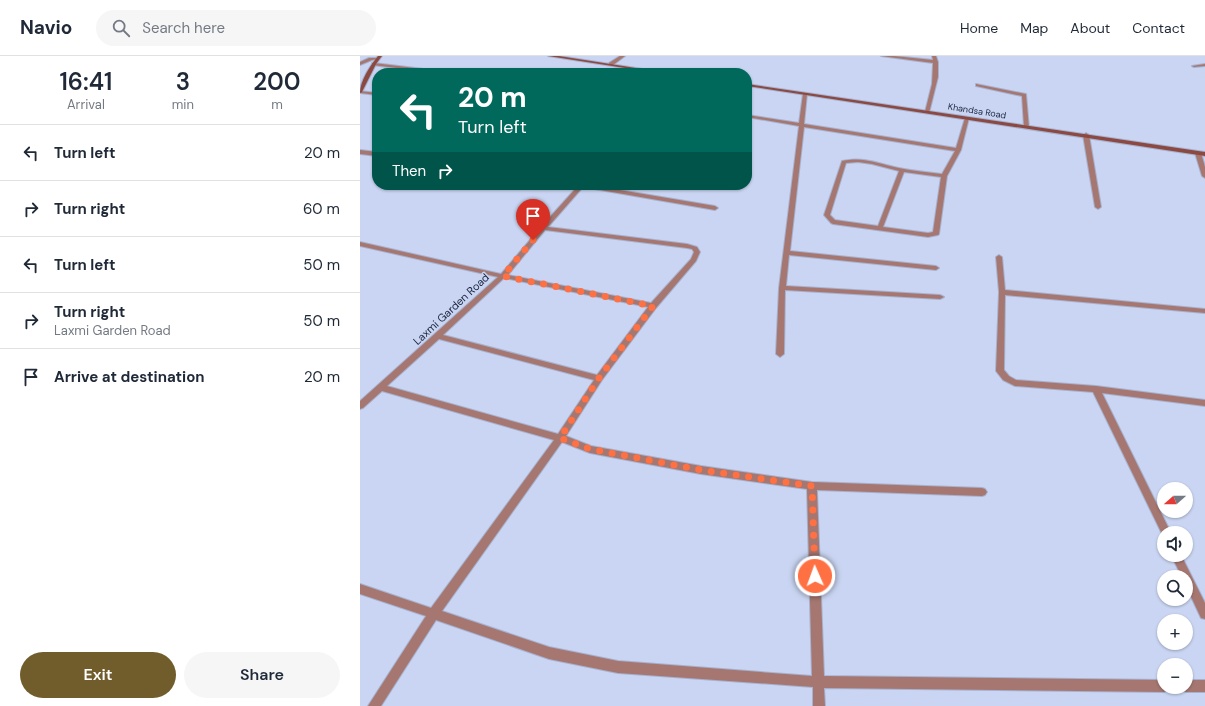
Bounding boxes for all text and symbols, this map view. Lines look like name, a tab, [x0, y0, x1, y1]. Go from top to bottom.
search box	[96, 10, 376, 46]
text: Navio	[20, 15, 72, 40]
icon: search	[110, 17, 132, 39]
text: Search here	[142, 18, 225, 38]
text: Home	[960, 19, 998, 37]
text: Map	[1020, 19, 1048, 37]
text: About	[1070, 19, 1110, 37]
text: Contact	[1132, 19, 1185, 37]
text: 16:41	[59, 66, 112, 97]
text: 3	[176, 66, 190, 97]
text: 200	[253, 66, 301, 97]
text: 20 m	[458, 79, 527, 116]
icon: left	[392, 84, 444, 136]
text: Arrival	[67, 96, 105, 113]
text: min	[172, 96, 194, 113]
text: m	[271, 96, 283, 113]
street label: Khandsa Road	[947, 100, 1007, 122]
text: Turn left	[458, 115, 527, 139]
icon: left	[20, 142, 42, 164]
text: Turn left	[54, 143, 115, 163]
text: 20 m	[304, 143, 340, 163]
icon: right	[434, 160, 456, 182]
text: Then	[392, 161, 426, 181]
icon: right	[20, 198, 42, 220]
text: Turn right	[54, 199, 125, 219]
text: 60 m	[303, 199, 340, 219]
pin	[516, 199, 550, 240]
icon: arrive	[522, 205, 544, 227]
icon: left	[20, 254, 42, 276]
text: Turn left	[54, 255, 115, 275]
text: 50 m	[303, 255, 340, 275]
street label: Laxmi Garden Road	[410, 270, 492, 348]
text: Turn right	[54, 302, 125, 322]
icon: right	[20, 310, 42, 332]
text: 50 m	[303, 311, 340, 331]
text: Laxmi Garden Road	[54, 322, 171, 339]
icon: arrive	[20, 366, 42, 388]
text: Arrive at destination	[54, 367, 205, 387]
text: 20 m	[304, 367, 340, 387]
north arrow	[1157, 482, 1193, 518]
map controls	[1157, 482, 1193, 694]
button: sound	[1157, 526, 1193, 562]
position arrow	[794, 555, 836, 597]
button: search	[1157, 570, 1193, 606]
button: +	[1157, 614, 1193, 650]
button: Exit	[20, 652, 176, 698]
button: Share	[184, 652, 340, 698]
button: −	[1157, 658, 1193, 694]

